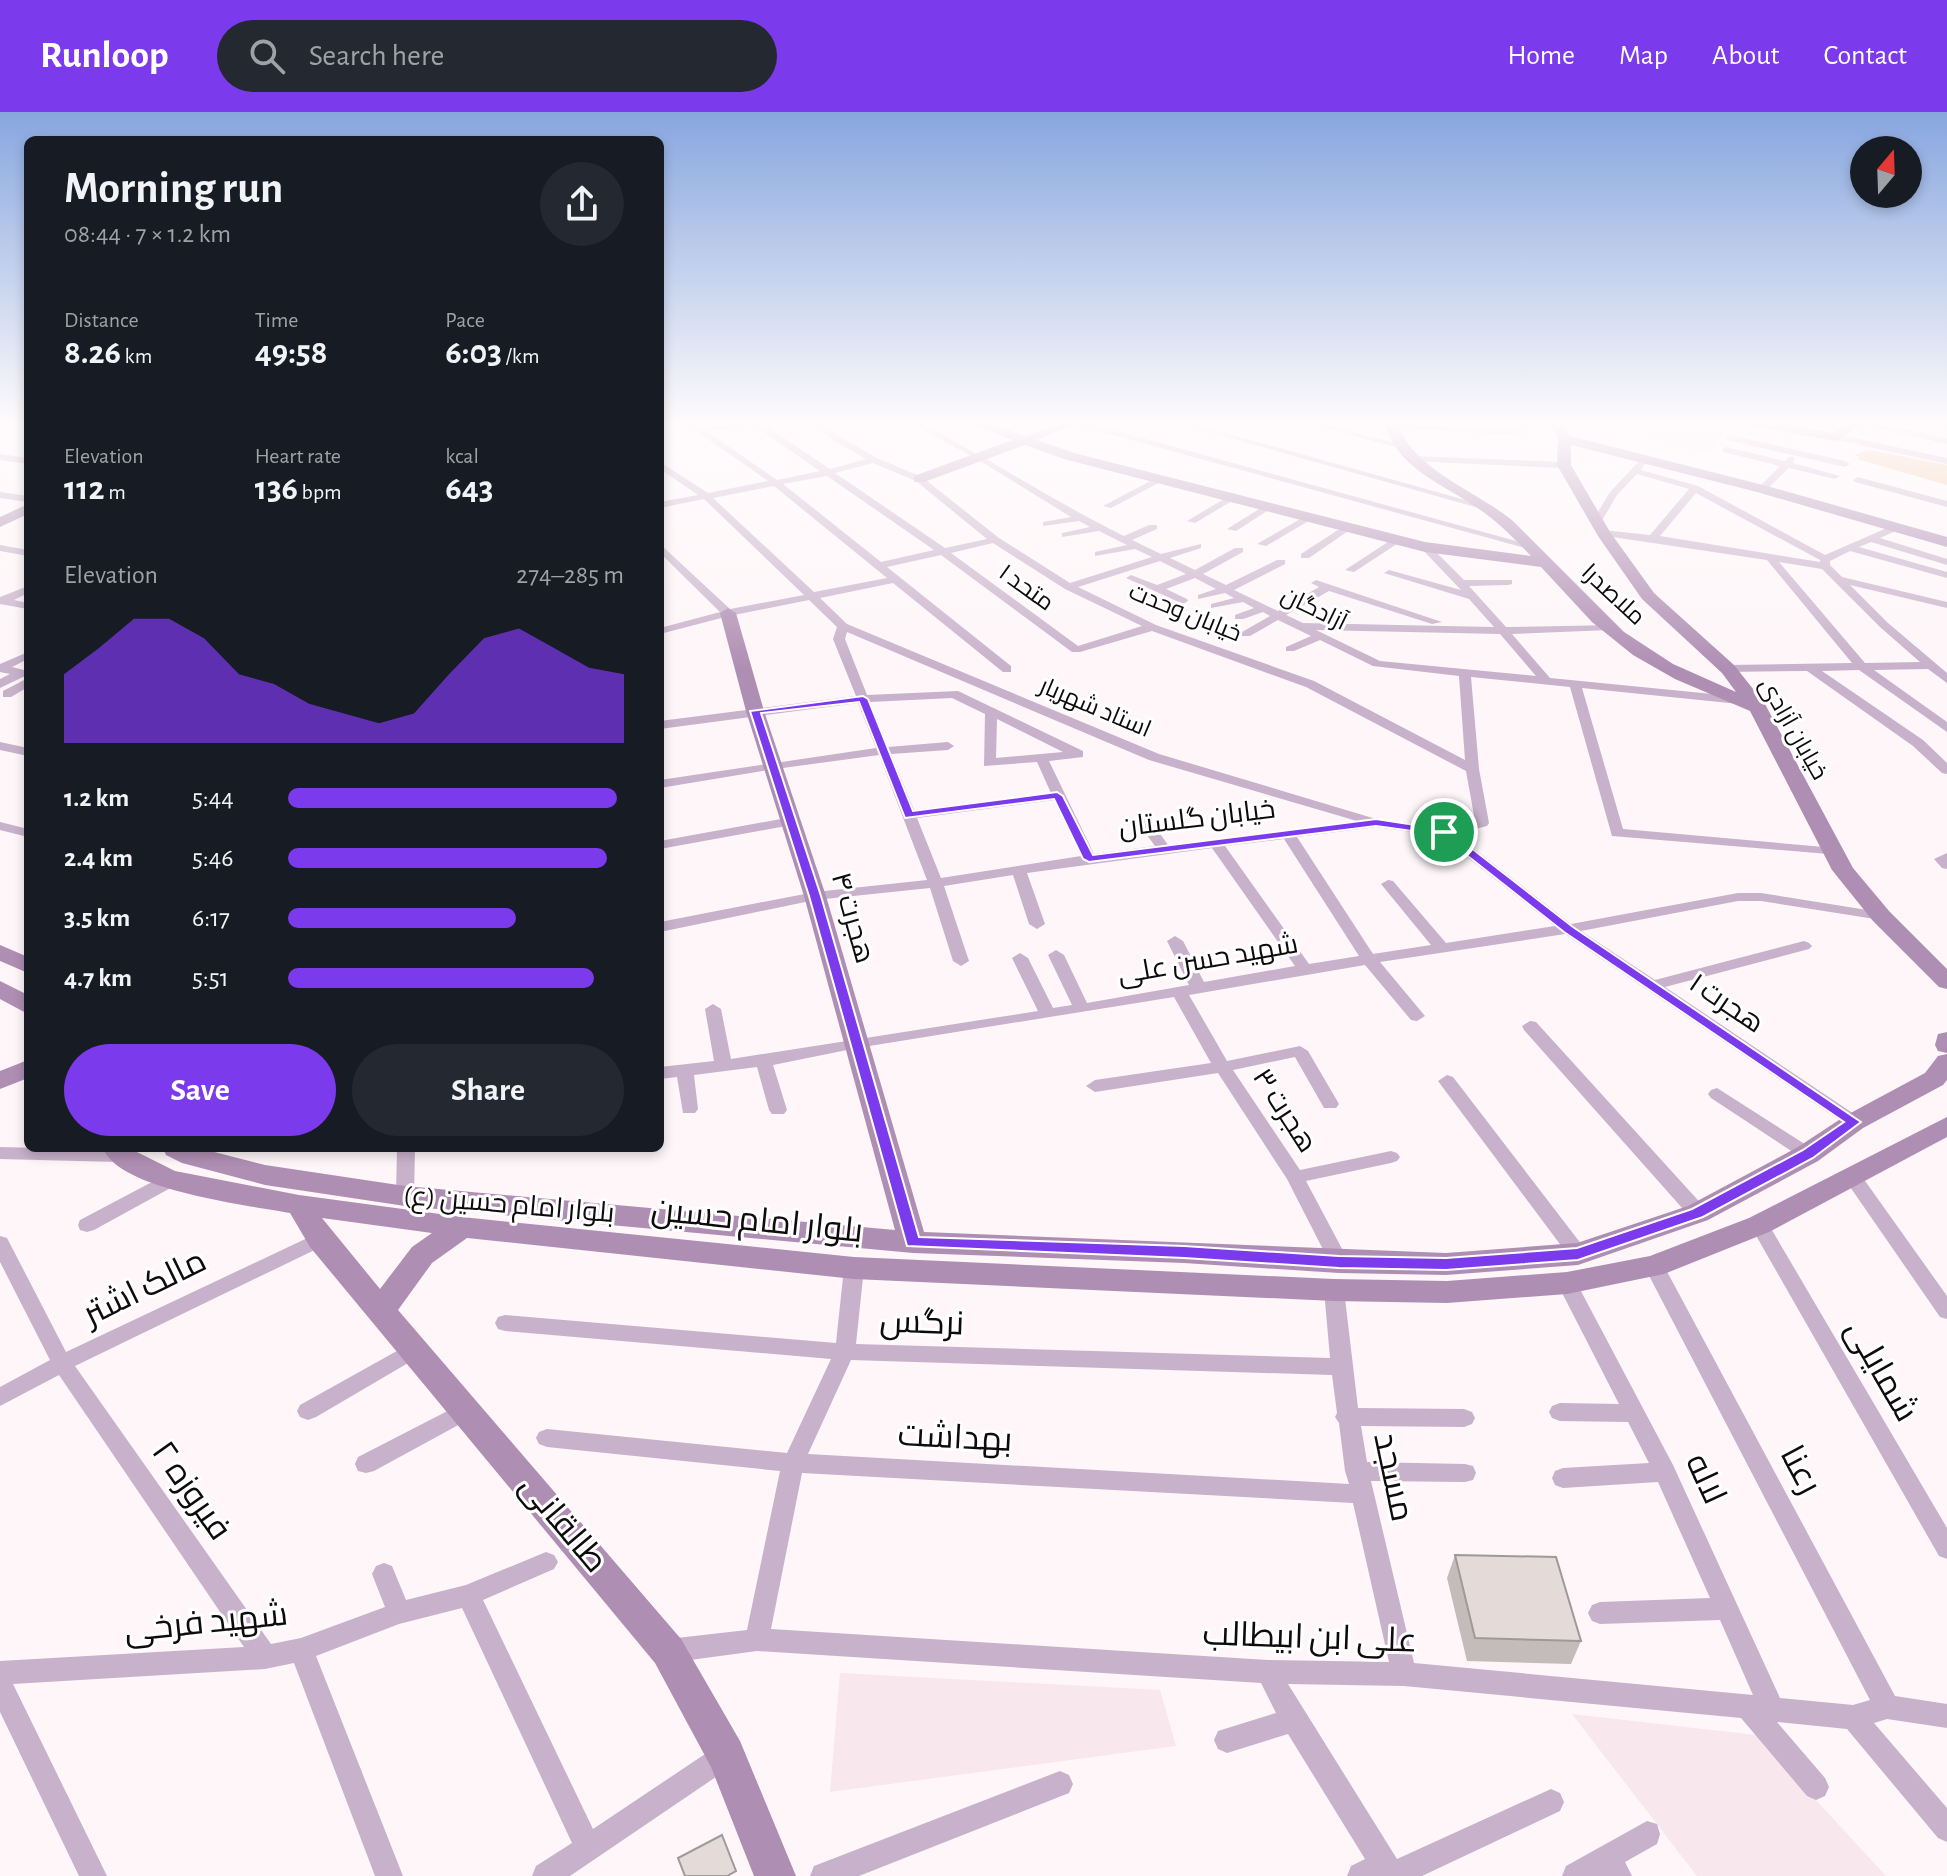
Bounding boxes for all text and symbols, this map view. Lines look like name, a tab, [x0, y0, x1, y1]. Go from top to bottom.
search box	[217, 20, 777, 92]
icon: search	[245, 34, 289, 78]
text: Runloop	[40, 37, 169, 75]
text: Search here	[309, 41, 444, 71]
text: Home	[1508, 42, 1575, 70]
text: Map	[1619, 42, 1668, 70]
text: About	[1712, 42, 1780, 70]
text: Contact	[1824, 42, 1907, 70]
north arrow	[1850, 136, 1922, 208]
map controls	[1850, 136, 1922, 208]
button: share	[540, 162, 624, 246]
text: Morning run	[64, 167, 283, 211]
text: 08:44 · 7 × 1.2 km	[64, 221, 231, 247]
text: Distance	[64, 309, 139, 331]
text: Time	[255, 309, 299, 331]
text: Pace	[445, 309, 485, 331]
text: 8.26	[64, 336, 121, 370]
text: 49:58	[255, 336, 327, 370]
text: 6:03	[445, 336, 502, 370]
text: km	[121, 345, 152, 367]
text: /km	[502, 345, 539, 367]
text: Elevation	[64, 445, 144, 467]
text: Heart rate	[255, 445, 341, 467]
text: kcal	[445, 445, 479, 467]
text: 112	[64, 472, 105, 506]
text: 136	[255, 472, 298, 506]
text: 643	[445, 472, 494, 506]
text: m	[105, 481, 126, 503]
text: bpm	[298, 481, 342, 503]
street label: متحد ۱	[994, 560, 1058, 616]
street label: ملاصدرا	[1577, 560, 1649, 630]
text: Elevation	[64, 562, 158, 588]
text: 274–285 m	[516, 562, 624, 588]
street label: خیابان وحدت	[1125, 580, 1245, 647]
street label: آزادگان	[1277, 581, 1352, 636]
street label: استاد شهریار	[1033, 672, 1155, 743]
street label: خیابان آزادی	[1753, 673, 1833, 785]
text: 1.2 km	[64, 785, 129, 811]
text: 5:44	[192, 785, 234, 811]
street label: خیابان گلستان	[1117, 795, 1277, 844]
pin	[1410, 798, 1478, 866]
icon: arrive	[1422, 810, 1466, 854]
text: 2.4 km	[64, 845, 133, 871]
text: 5:46	[192, 845, 234, 871]
street label: هجرت ۴	[826, 869, 878, 967]
text: 3.5 km	[64, 905, 130, 931]
text: 6:17	[192, 905, 230, 931]
street label: شهید حسن علی	[1115, 929, 1301, 991]
text: 4.7 km	[64, 965, 132, 991]
text: 5:51	[192, 965, 229, 991]
street label: هجرت ۱	[1684, 969, 1768, 1039]
button: Save	[64, 1044, 336, 1136]
button: Share	[352, 1044, 624, 1136]
street label: هجرت ۳	[1247, 1064, 1321, 1158]
street label: بلوار امام حسین (ع)	[402, 1182, 616, 1232]
street label: بلوار امام حسین	[649, 1193, 865, 1254]
street label: مالک اشتر	[76, 1244, 212, 1334]
street label: نرگس	[879, 1305, 965, 1343]
street label: شمایلی	[1837, 1315, 1923, 1428]
street label: بهداشت	[897, 1418, 1013, 1460]
street label: مسجد	[1367, 1430, 1419, 1524]
street label: فیروزه ۲	[144, 1435, 237, 1547]
street label: رعنا	[1773, 1440, 1827, 1500]
street label: لاله	[1679, 1449, 1731, 1509]
street label: طالقانی	[511, 1469, 613, 1580]
street label: شهید فرخی	[123, 1598, 290, 1650]
street label: علی ابن ابیطالب	[1202, 1617, 1418, 1661]

